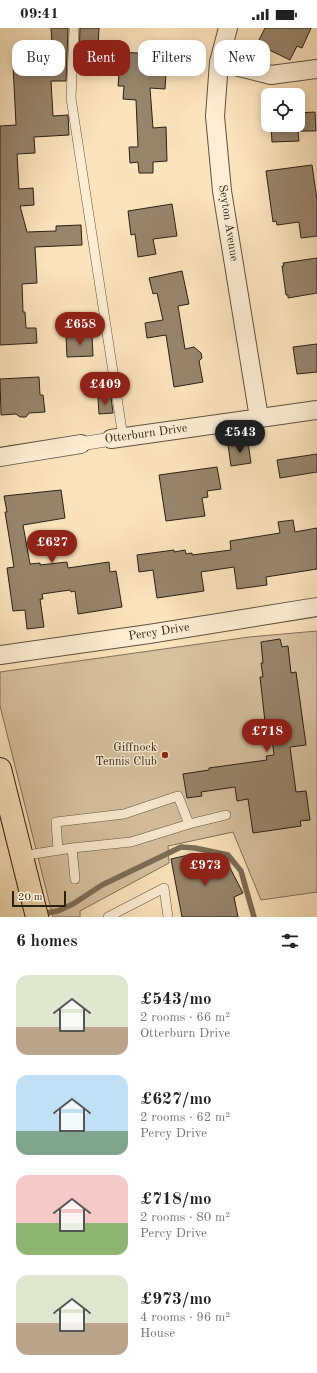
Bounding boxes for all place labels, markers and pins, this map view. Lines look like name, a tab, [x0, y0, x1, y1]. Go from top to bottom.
pin: £658	[56, 312, 104, 346]
pin: £409	[81, 372, 129, 406]
pin: £543	[216, 420, 264, 454]
pin: £627	[28, 530, 76, 564]
pin: £718	[243, 719, 291, 753]
place label: Giffnock Tennis Club	[95, 742, 157, 768]
marker: Giffnock Tennis Club	[160, 750, 170, 760]
pin: £973	[181, 853, 229, 887]

